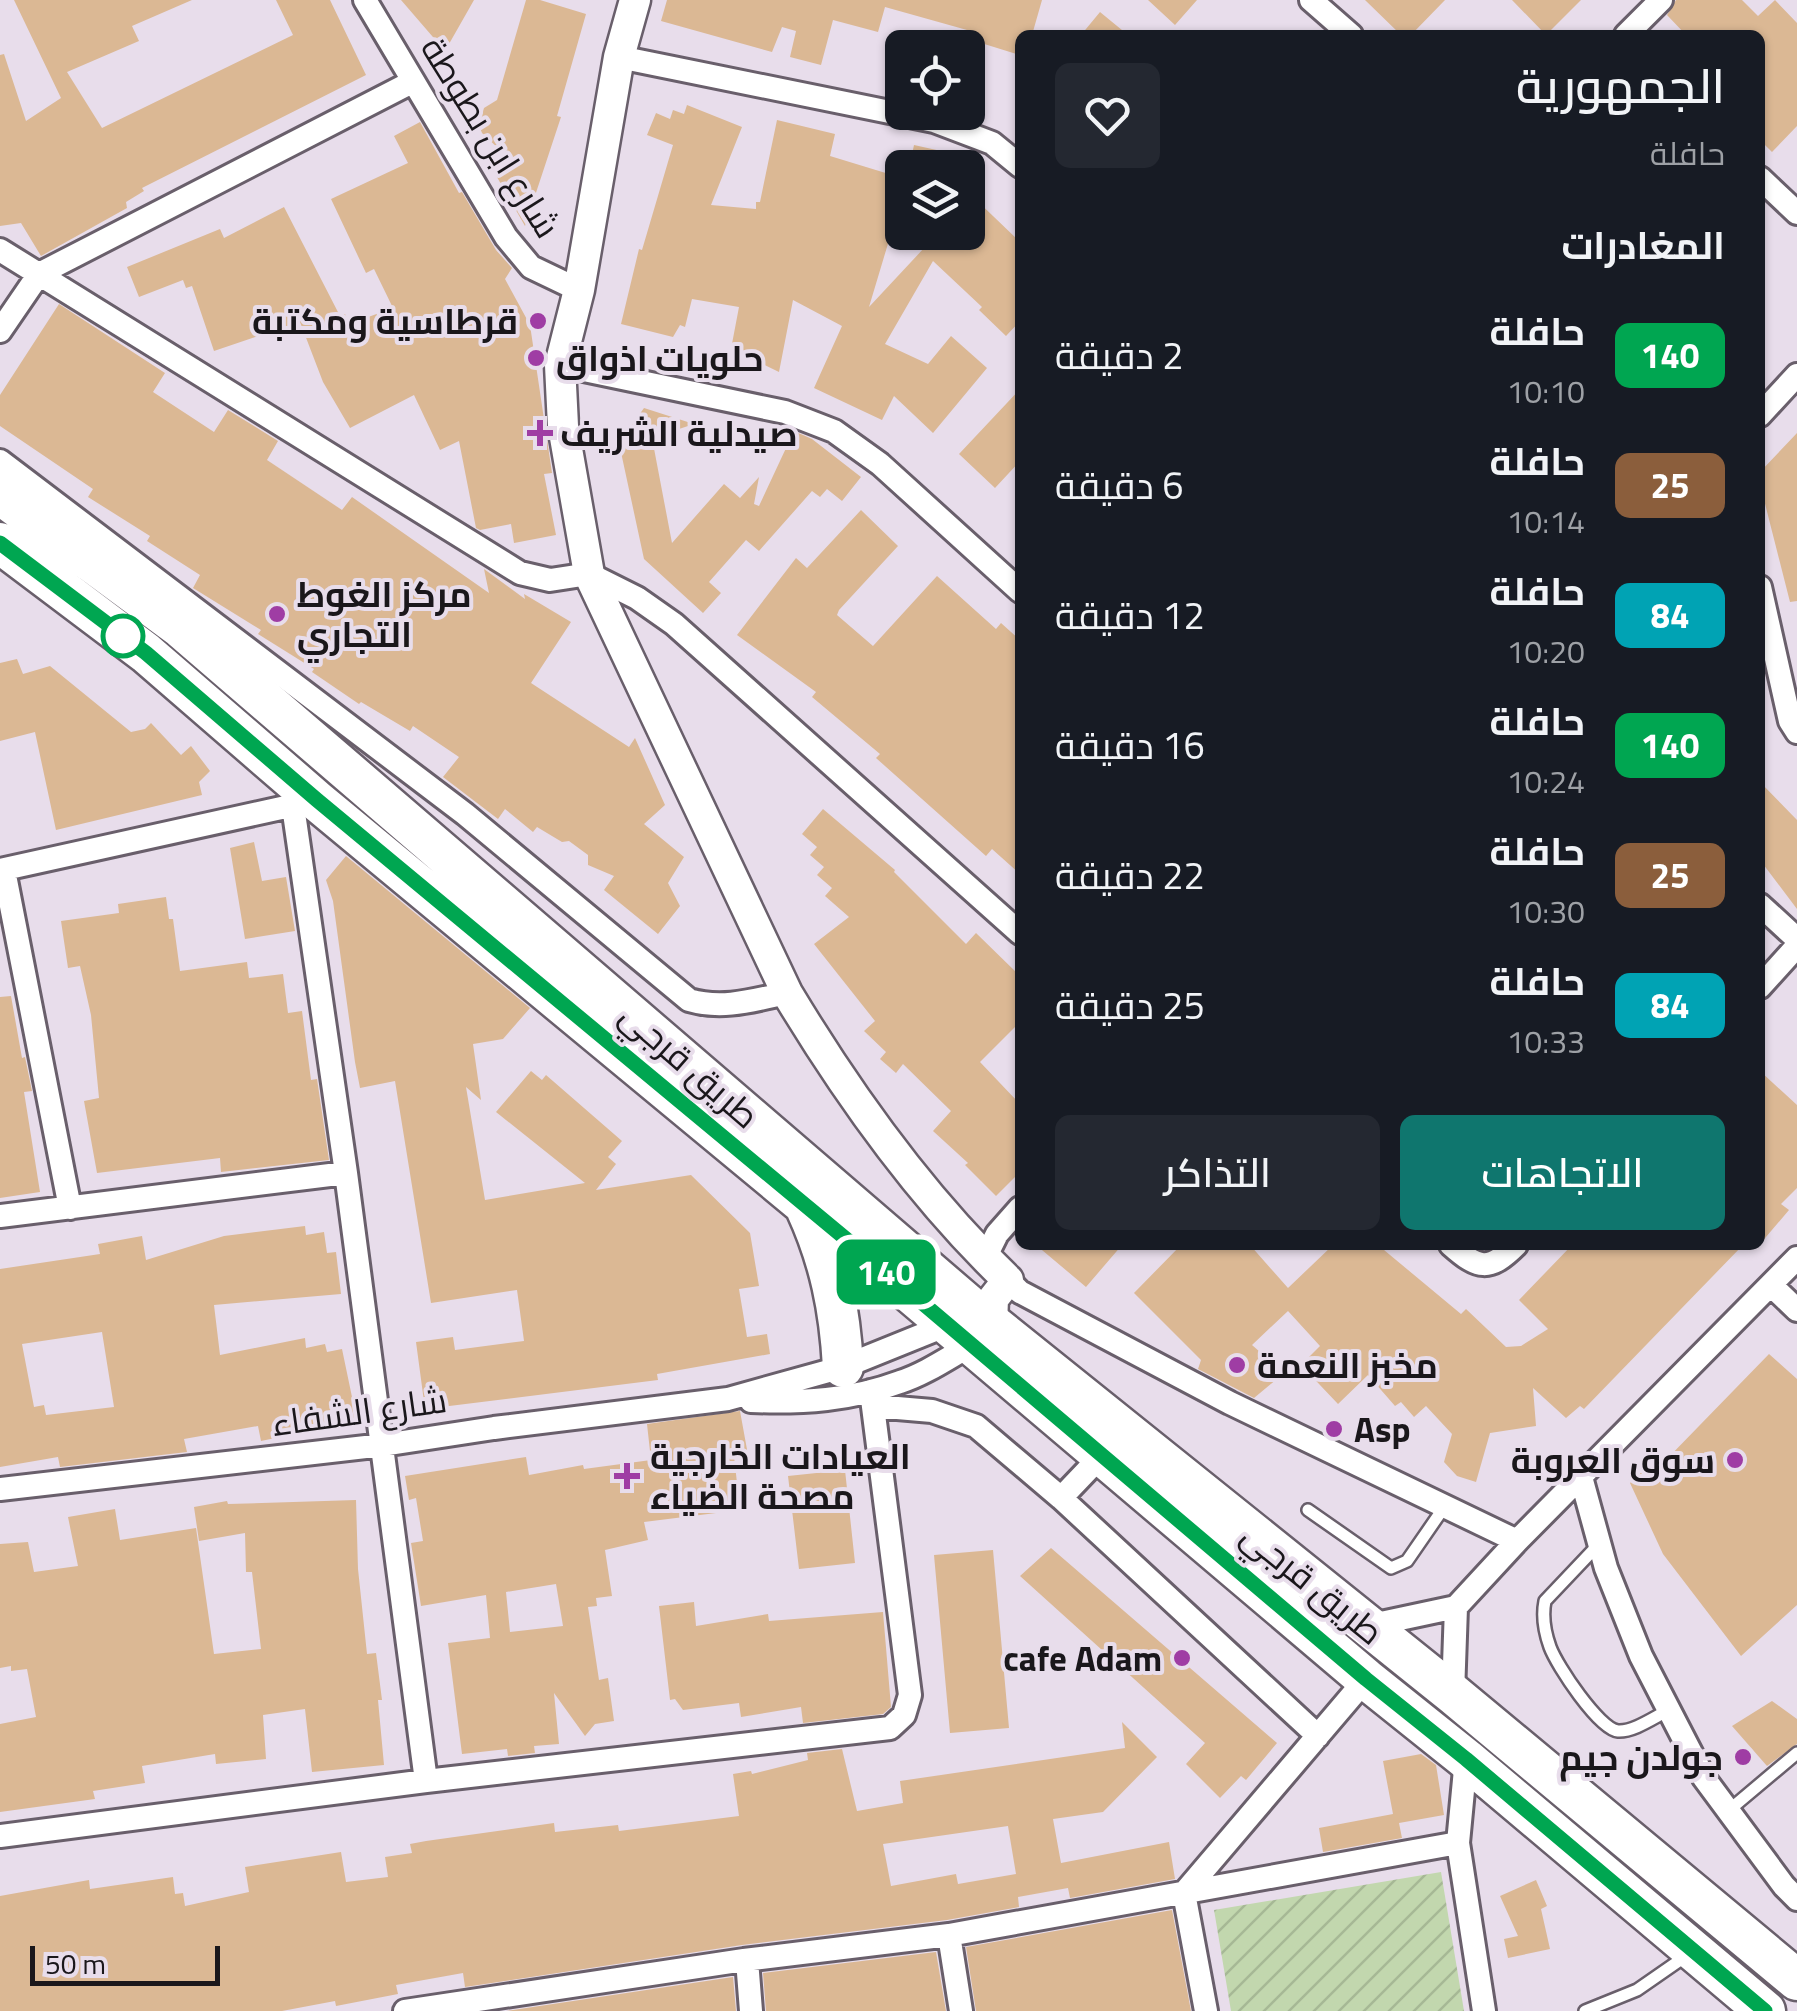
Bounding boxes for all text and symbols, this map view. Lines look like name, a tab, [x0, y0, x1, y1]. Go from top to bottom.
street label: شارع ابن بطوطة	[408, 26, 574, 248]
map controls	[885, 30, 985, 250]
button: locate	[885, 30, 985, 130]
text: الجمهورية	[1516, 49, 1725, 122]
button: heart	[1055, 63, 1160, 168]
text: حافلة	[1650, 129, 1725, 177]
button: layers	[885, 150, 985, 250]
text: المغادرات	[1562, 216, 1725, 274]
place label: قرطاسية ومكتبة	[252, 294, 518, 348]
text: حافلة	[1489, 302, 1585, 360]
marker: قرطاسية ومكتبة	[527, 310, 549, 332]
text: 2 دقيقة	[1055, 326, 1183, 384]
text: 140	[1641, 328, 1699, 382]
place label: حلويات اذواق	[556, 331, 763, 385]
marker: حلويات اذواق	[525, 347, 547, 369]
text: 10:10	[1506, 367, 1585, 415]
place label: صيدلية الشريف	[560, 406, 798, 460]
marker: صيدلية الشريف	[529, 422, 551, 444]
text: حافلة	[1489, 432, 1585, 490]
text: 6 دقيقة	[1055, 456, 1183, 514]
text: 25	[1650, 458, 1690, 512]
text: 10:14	[1506, 497, 1585, 545]
text: حافلة	[1489, 562, 1585, 620]
place label: مركز الغوط التجاري	[297, 567, 472, 663]
text: 12 دقيقة	[1055, 586, 1205, 644]
text: 84	[1650, 588, 1690, 642]
marker: مركز الغوط التجاري	[266, 603, 288, 625]
unlabelled marker	[102, 615, 144, 657]
text: 10:20	[1506, 627, 1585, 675]
text: حافلة	[1489, 692, 1585, 750]
text: 16 دقيقة	[1055, 716, 1205, 774]
text: 140	[1641, 718, 1699, 772]
text: 10:24	[1506, 757, 1585, 805]
text: حافلة	[1489, 822, 1585, 880]
text: 22 دقيقة	[1055, 846, 1205, 904]
text: 25	[1650, 848, 1690, 902]
text: 10:30	[1506, 887, 1585, 935]
text: حافلة	[1489, 952, 1585, 1010]
text: 25 دقيقة	[1055, 976, 1205, 1034]
text: 84	[1650, 978, 1690, 1032]
street label: طريق قرجي	[608, 989, 772, 1142]
text: 10:33	[1506, 1017, 1585, 1065]
button: التذاكر	[1055, 1115, 1380, 1230]
button: الاتجاهات	[1400, 1115, 1725, 1230]
line badge: 140	[828, 1240, 944, 1304]
text: 140	[857, 1245, 915, 1299]
place label: مخبز النعمة	[1257, 1338, 1438, 1392]
marker: مخبز النعمة	[1226, 1354, 1248, 1376]
street label: شارع الشفاء	[268, 1372, 450, 1450]
place label: Asp	[1354, 1402, 1411, 1456]
marker: Asp	[1323, 1418, 1345, 1440]
place label: العيادات الخارجية مصحة الضياء	[650, 1429, 911, 1523]
place label: سوق العروبة	[1511, 1433, 1715, 1487]
marker: سوق العروبة	[1724, 1449, 1746, 1471]
marker: العيادات الخارجية مصحة الضياء	[614, 1463, 640, 1489]
street label: طريق قرجي	[1229, 1509, 1396, 1658]
place label: cafe Adam	[1003, 1631, 1162, 1685]
marker: cafe Adam	[1171, 1647, 1193, 1669]
place label: جولدن جيم	[1559, 1730, 1723, 1784]
marker: جولدن جيم	[1732, 1746, 1754, 1768]
scale bar	[30, 1941, 220, 1986]
text: 50 m	[45, 1942, 106, 1985]

